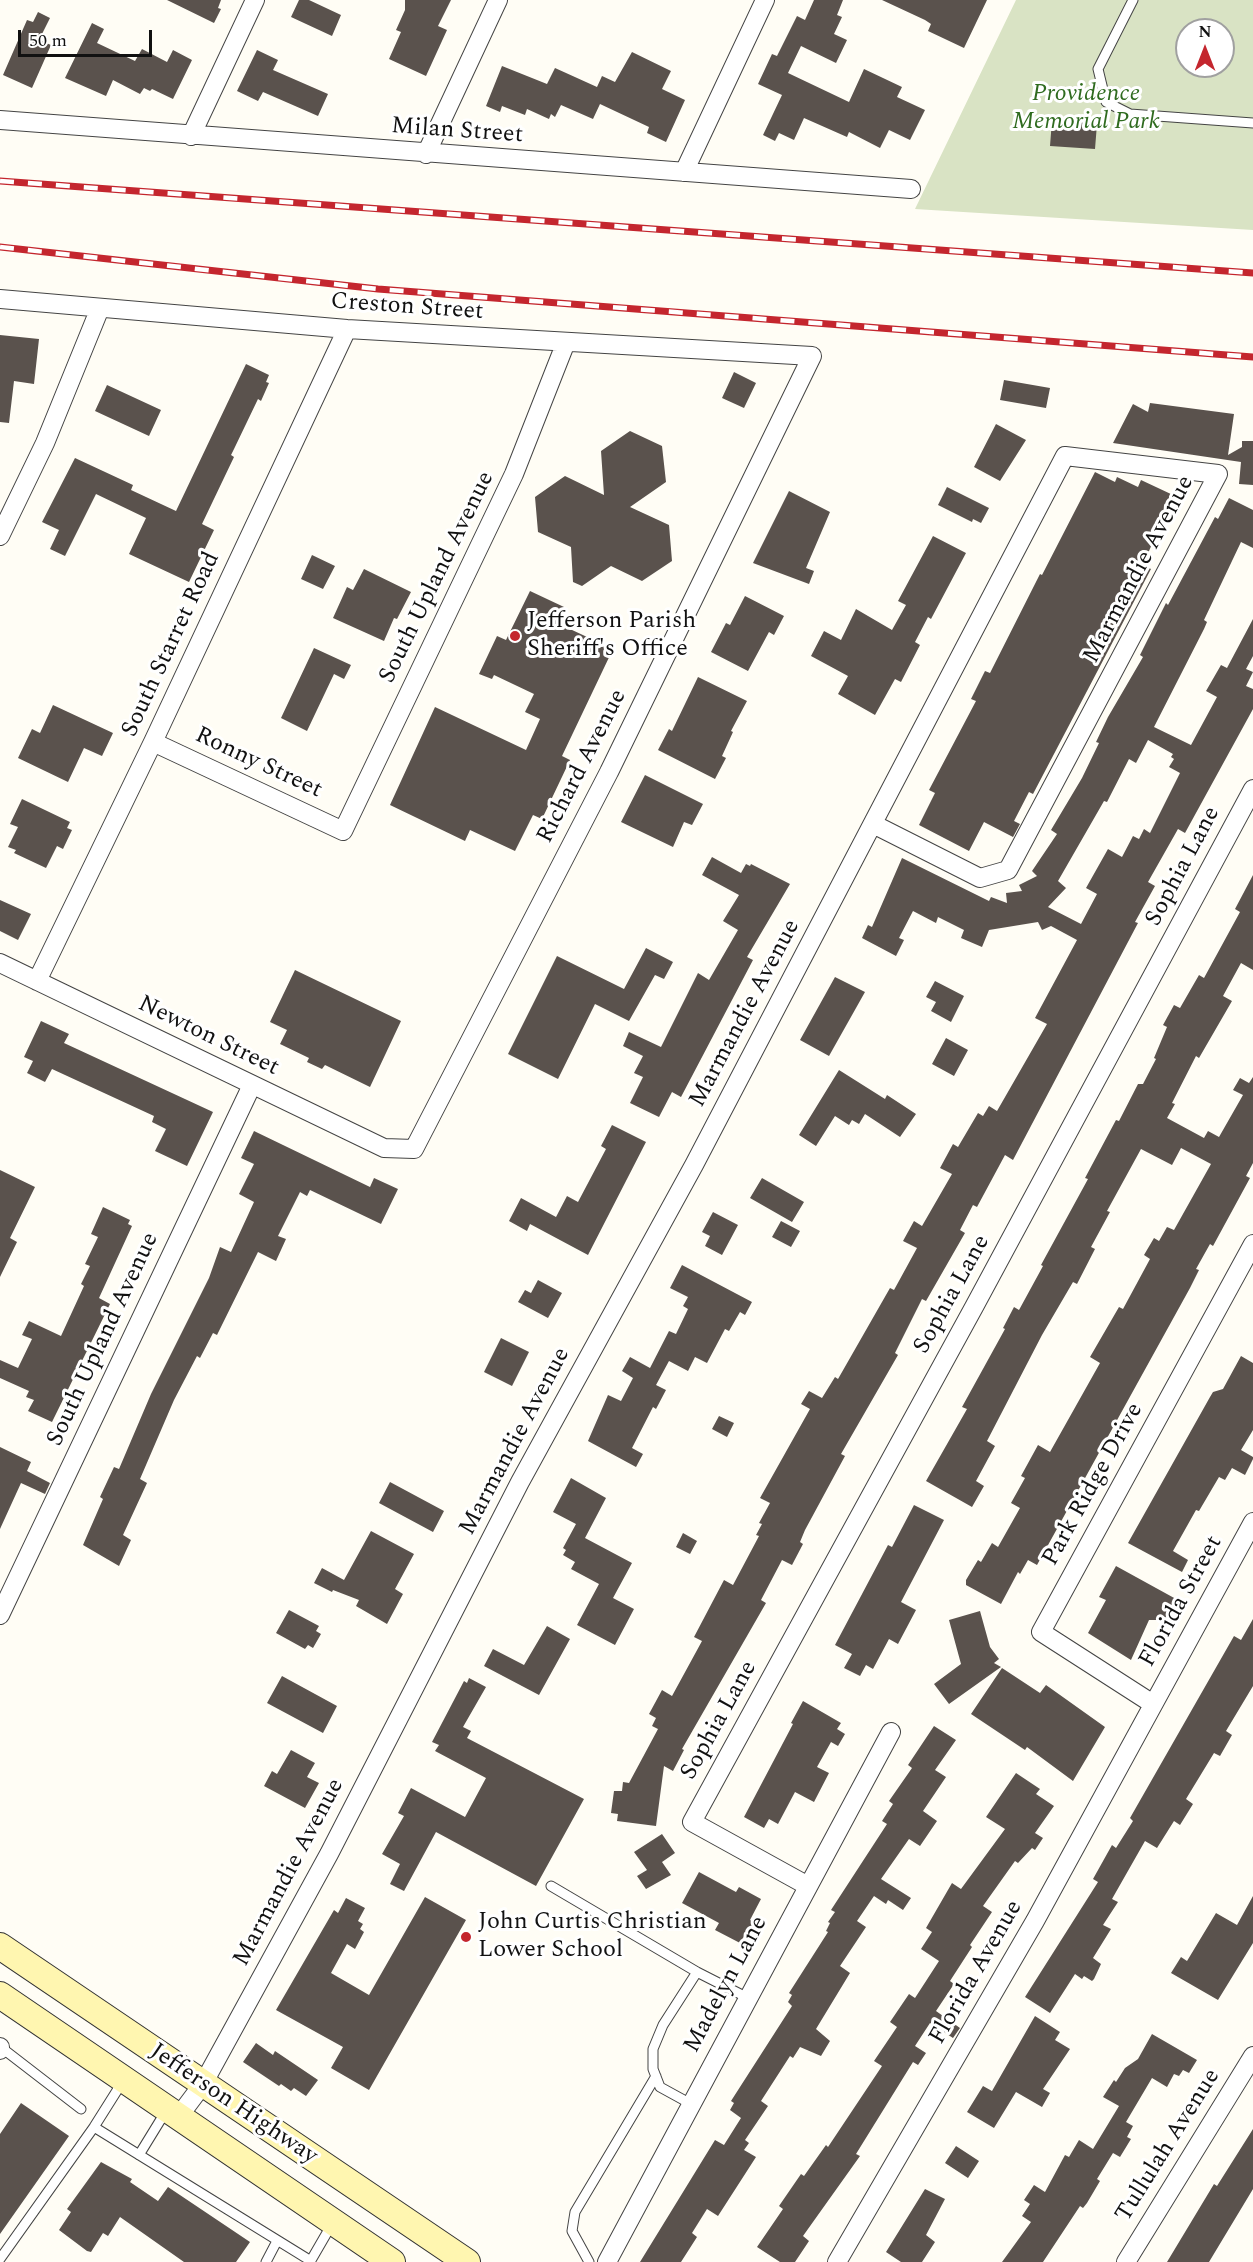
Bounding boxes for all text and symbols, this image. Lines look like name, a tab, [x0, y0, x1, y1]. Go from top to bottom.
scale bar	[21, 18, 154, 56]
north arrow	[1175, 18, 1235, 78]
text: N	[1198, 20, 1212, 44]
text: 50 m	[29, 27, 67, 54]
park label: Providence Memorial Park	[1012, 81, 1160, 137]
street label: Milan Street	[390, 113, 524, 151]
street label: Creston Street	[330, 288, 484, 328]
street label: South Upland Avenue	[374, 467, 502, 689]
street label: Marmandie Avenue	[1078, 471, 1202, 669]
street label: South Starret Road	[117, 548, 227, 742]
place label: Jefferson Parish Sheriff's Office	[527, 608, 696, 664]
marker: Jefferson Parish Sheriff's Office	[508, 629, 522, 643]
street label: Richard Avenue	[532, 685, 634, 849]
street label: Ronny Street	[190, 722, 326, 806]
street label: Sophia Lane	[1140, 802, 1228, 932]
street label: Marmandie Avenue	[684, 915, 808, 1113]
street label: Newton Street	[133, 990, 283, 1084]
street label: South Upland Avenue	[42, 1229, 166, 1451]
street label: Sophia Lane	[909, 1231, 997, 1359]
street label: Marmandie Avenue	[454, 1343, 578, 1541]
street label: Park Ridge Drive	[1037, 1399, 1151, 1571]
street label: Florida Street	[1134, 1531, 1230, 1673]
street label: Sophia Lane	[676, 1657, 764, 1785]
street label: Marmandie Avenue	[228, 1774, 352, 1972]
street label: Florida Avenue	[924, 1896, 1030, 2050]
place label: John Curtis Christian Lower School	[478, 1909, 707, 1965]
street label: Madelyn Lane	[679, 1912, 775, 2058]
marker: John Curtis Christian Lower School	[459, 1930, 473, 1944]
street label: Jefferson Highway	[144, 2038, 322, 2172]
street label: Tullulah Avenue	[1110, 2064, 1228, 2228]

